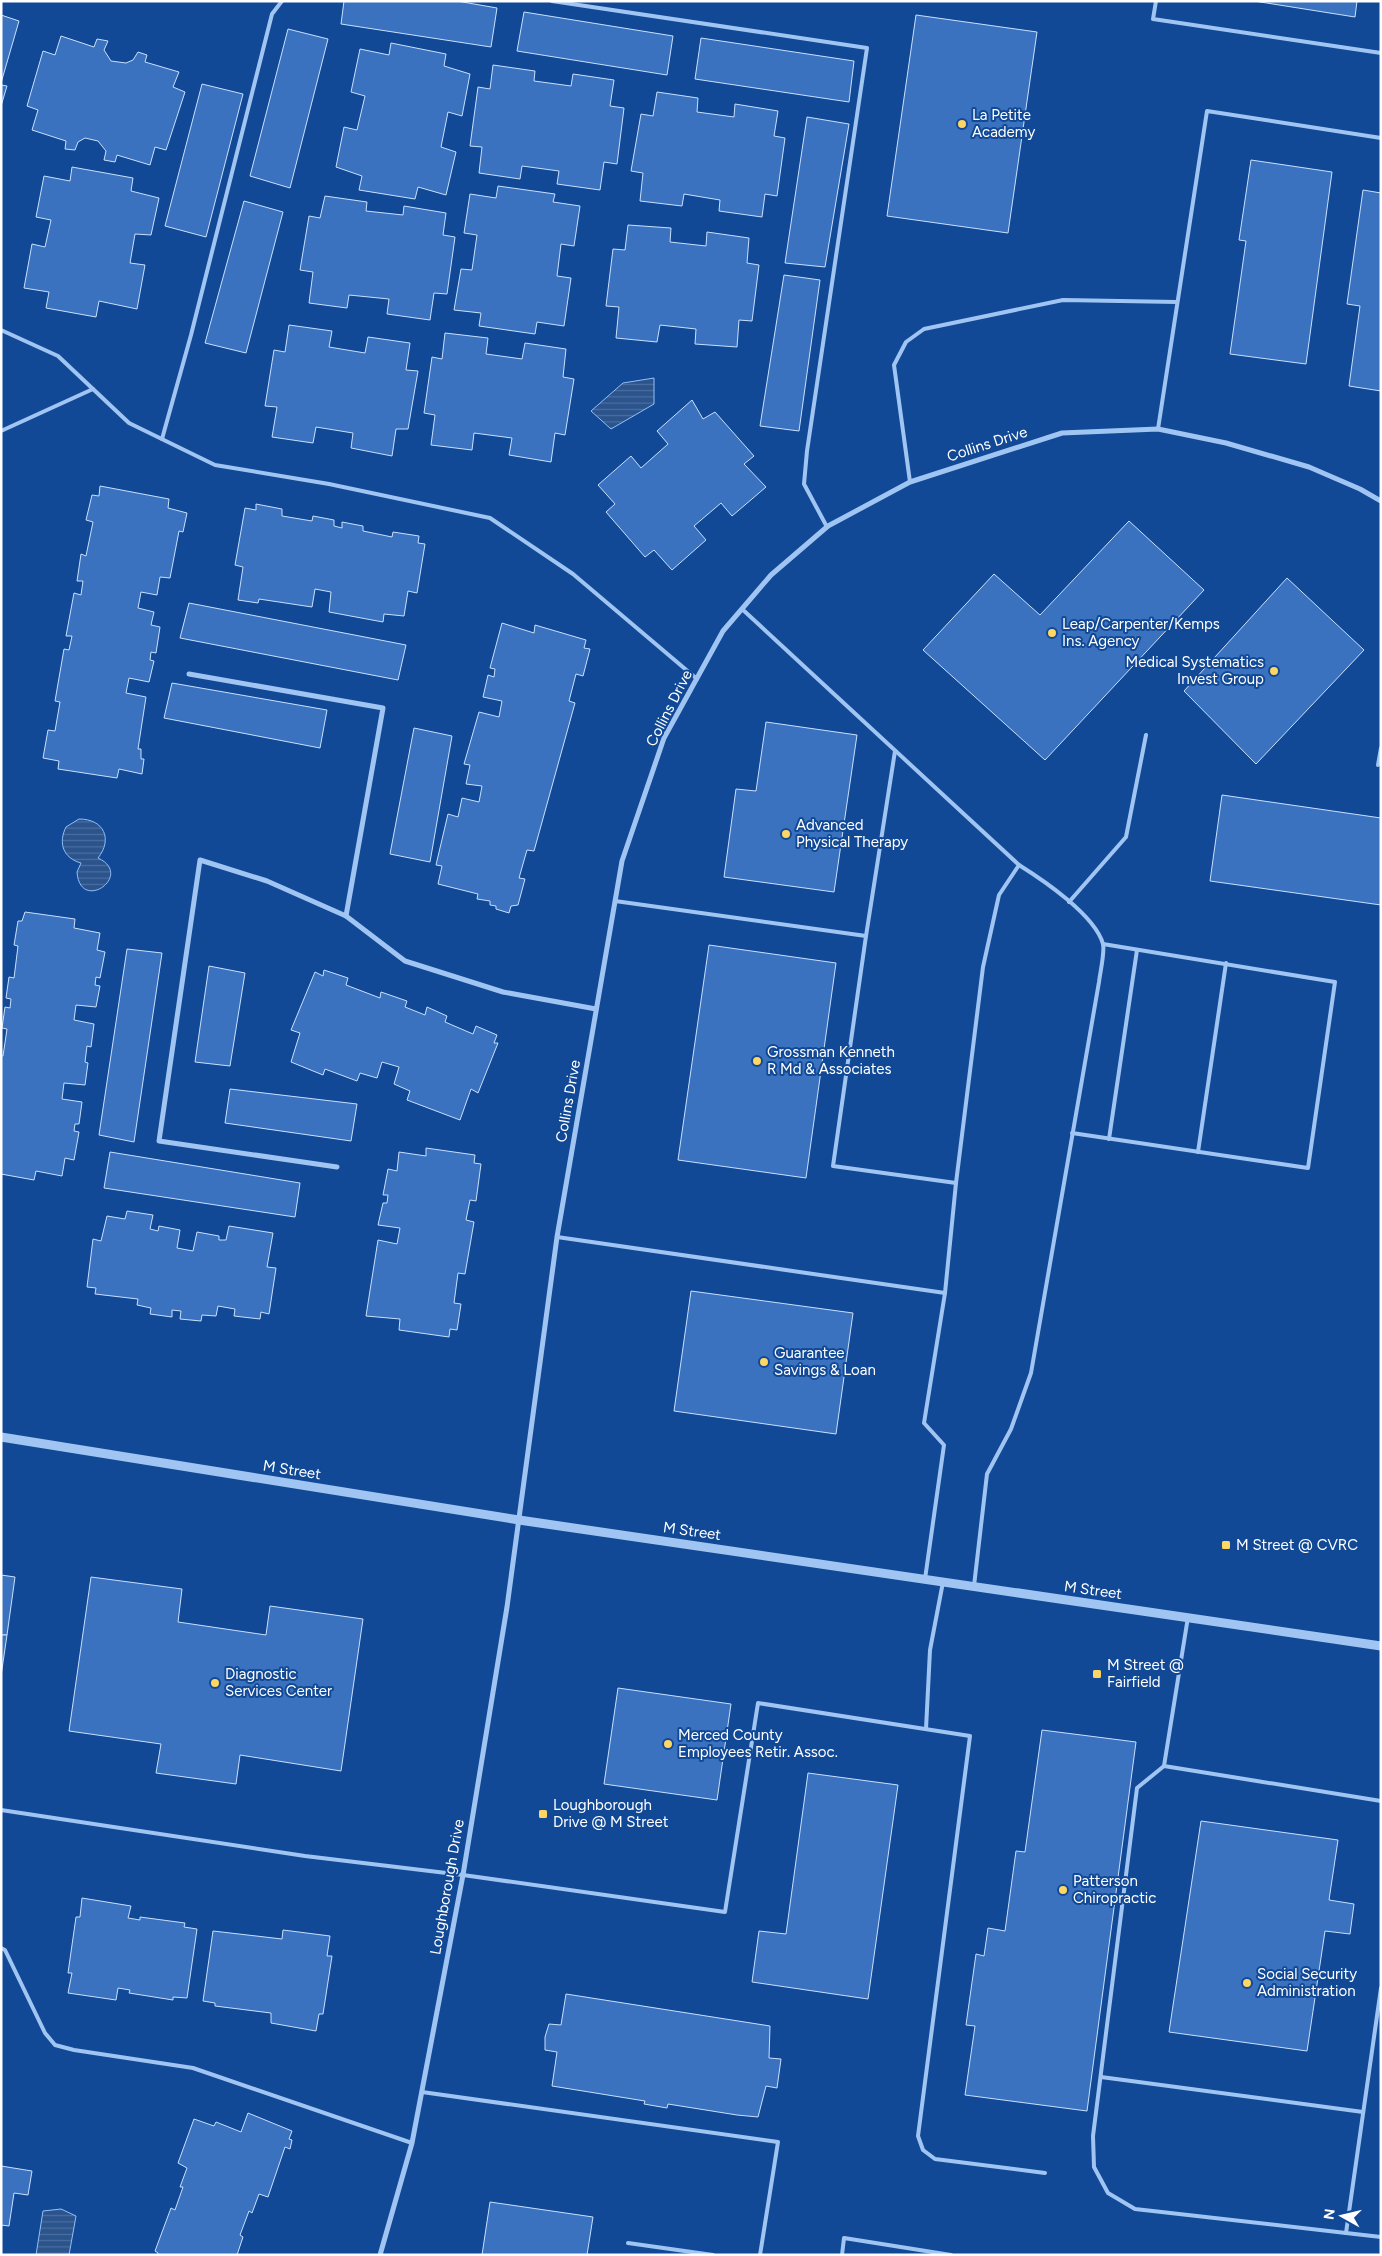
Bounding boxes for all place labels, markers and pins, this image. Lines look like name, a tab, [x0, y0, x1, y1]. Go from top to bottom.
place label: La Petite Academy	[972, 106, 1035, 141]
marker: La Petite Academy	[956, 118, 968, 130]
place label: Leap/Carpenter/Kemps Ins. Agency	[1062, 615, 1220, 650]
marker: Leap/Carpenter/Kemps Ins. Agency	[1046, 627, 1058, 639]
place label: Medical Systematics Invest Group	[1125, 653, 1264, 688]
marker: Medical Systematics Invest Group	[1268, 665, 1280, 677]
place label: Advanced Physical Therapy	[796, 816, 908, 851]
marker: Advanced Physical Therapy	[780, 828, 792, 840]
place label: Grossman Kenneth R Md & Associates	[767, 1043, 895, 1078]
marker: Grossman Kenneth R Md & Associates	[751, 1055, 763, 1067]
place label: Guarantee Savings & Loan	[774, 1344, 876, 1379]
marker: Guarantee Savings & Loan	[758, 1356, 770, 1368]
place label: M Street @ CVRC	[1236, 1536, 1358, 1554]
marker: M Street @ CVRC	[1220, 1539, 1232, 1551]
place label: M Street @ Fairfield	[1107, 1656, 1184, 1691]
place label: Diagnostic Services Center	[225, 1665, 332, 1700]
marker: M Street @ Fairfield	[1091, 1668, 1103, 1680]
marker: Diagnostic Services Center	[209, 1677, 221, 1689]
place label: Merced County Employees Retir. Assoc.	[678, 1726, 838, 1761]
marker: Merced County Employees Retir. Assoc.	[662, 1738, 674, 1750]
place label: Loughborough Drive @ M Street	[553, 1796, 669, 1831]
marker: Loughborough Drive @ M Street	[537, 1808, 549, 1820]
place label: Patterson Chiropractic	[1073, 1872, 1156, 1907]
marker: Patterson Chiropractic	[1057, 1884, 1069, 1896]
place label: Social Security Administration	[1257, 1965, 1357, 2000]
marker: Social Security Administration	[1241, 1977, 1253, 1989]

